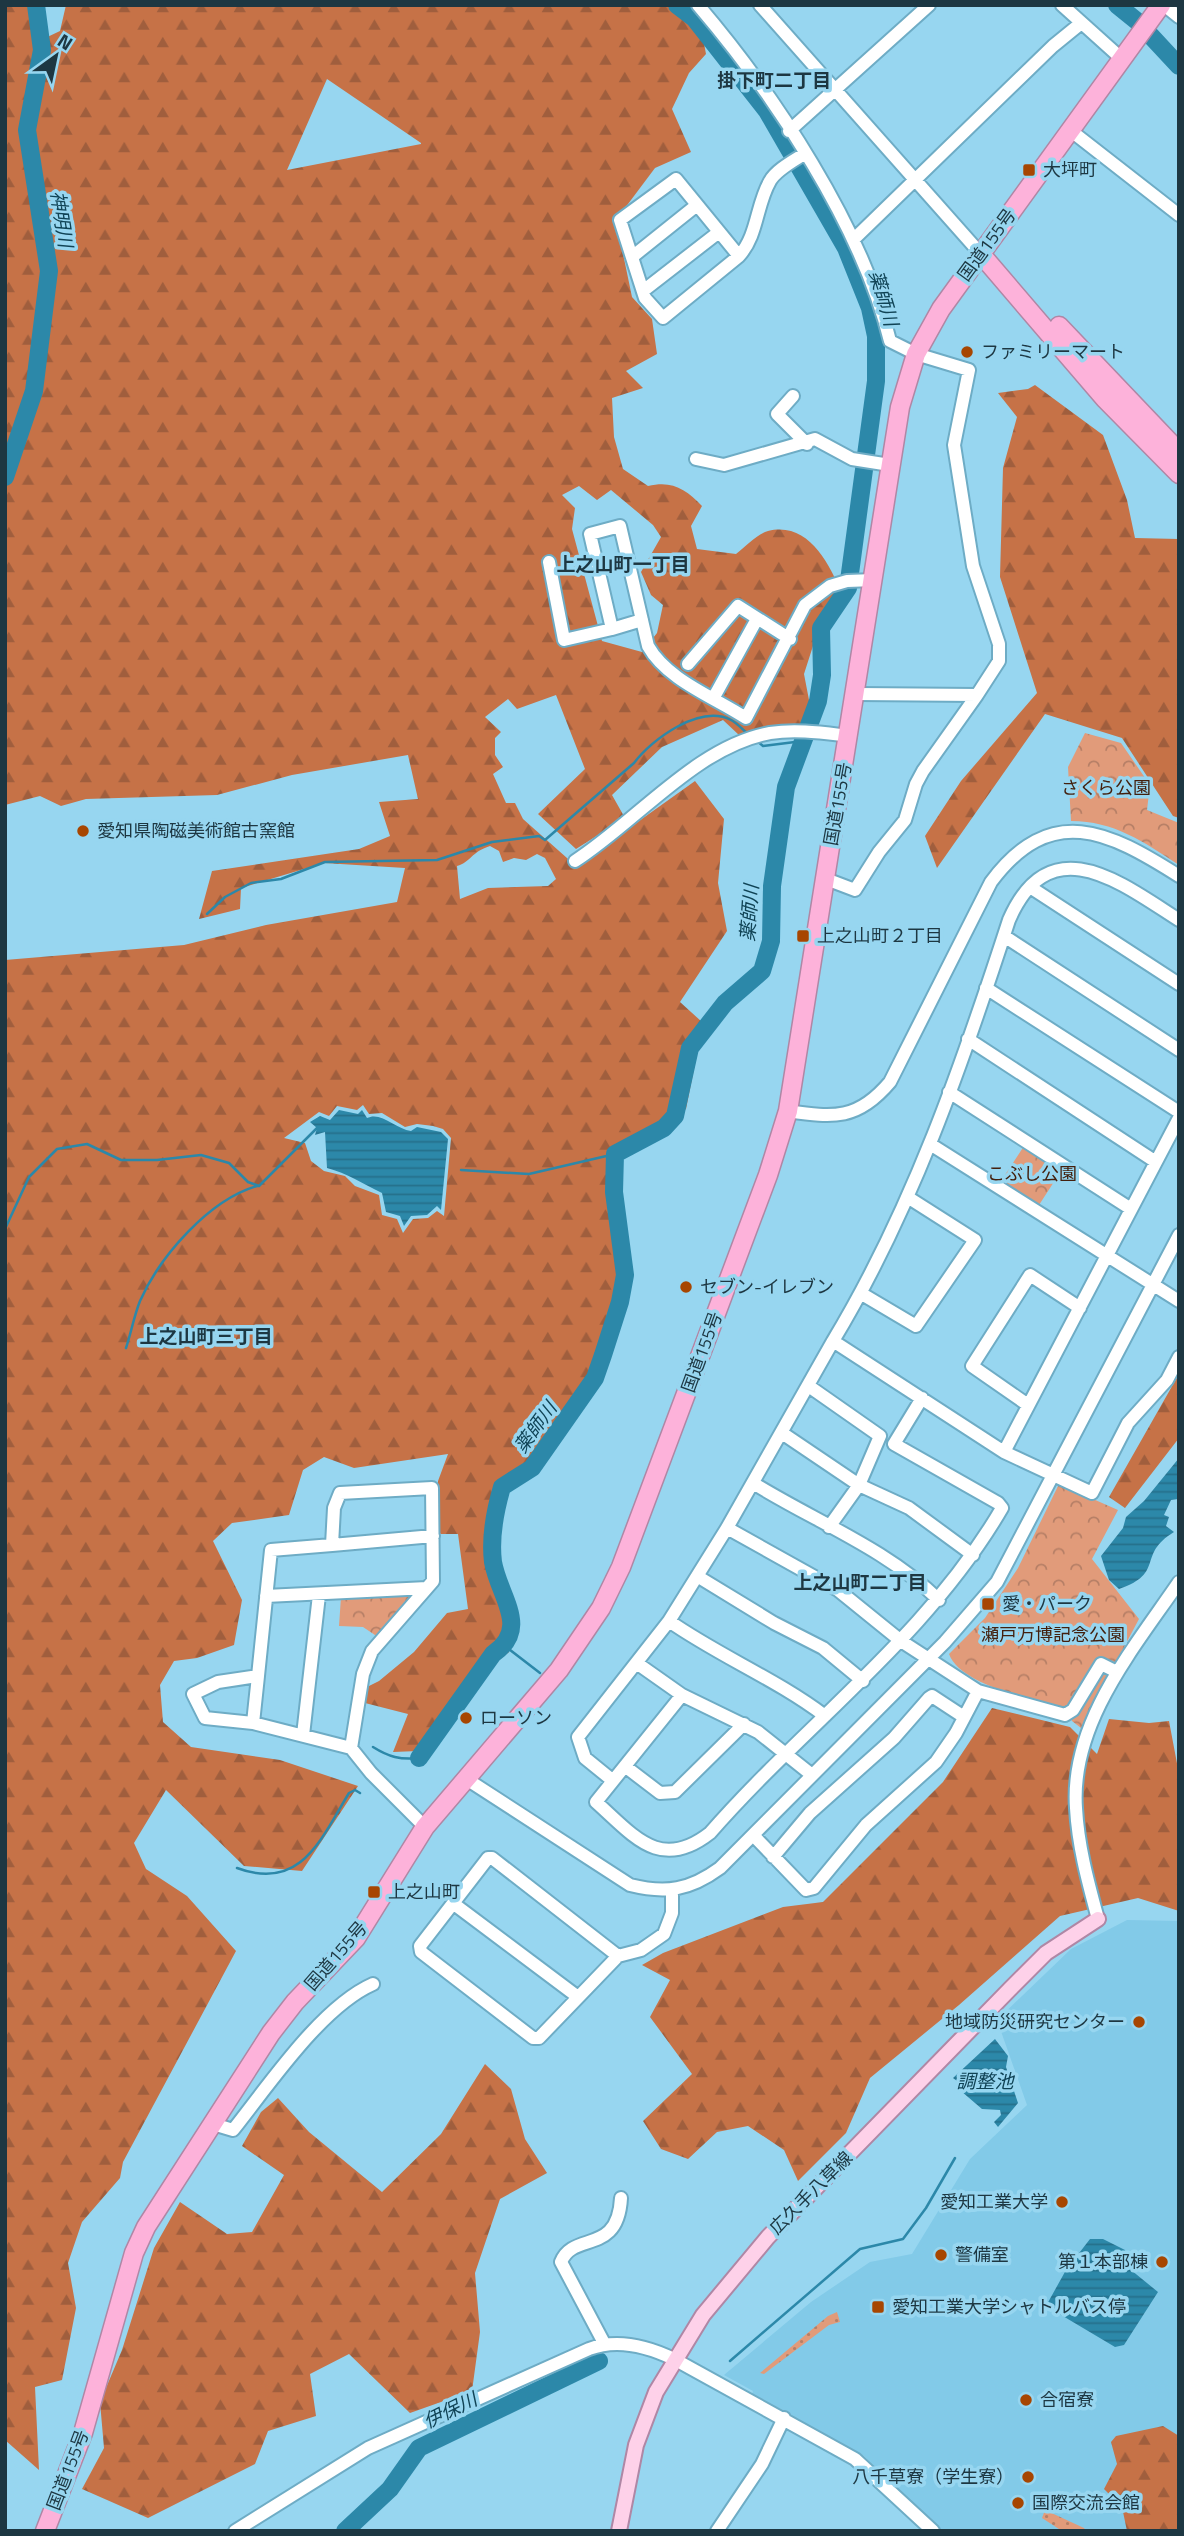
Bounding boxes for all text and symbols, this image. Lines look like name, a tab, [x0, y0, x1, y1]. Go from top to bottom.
north arrow	[21, 21, 91, 91]
text: N	[52, 26, 79, 57]
district label: 掛下町二丁目	[717, 65, 831, 94]
place label: 大坪町	[1043, 156, 1097, 183]
marker: 大坪町	[1021, 162, 1037, 178]
water label: 神明川	[44, 188, 82, 251]
street label: 国道155号	[951, 203, 1022, 287]
water label: 薬師川	[862, 266, 907, 331]
place label: ファミリーマート	[981, 338, 1125, 365]
marker: ファミリーマート	[959, 344, 975, 360]
district label: 上之山町一丁目	[556, 549, 690, 578]
street label: 国道155号	[817, 760, 858, 848]
park label: さくら公園	[1061, 774, 1151, 801]
place label: 愛知県陶磁美術館古窯館	[97, 817, 295, 844]
marker: 愛知県陶磁美術館古窯館	[75, 823, 91, 839]
water label: 薬師川	[732, 882, 765, 942]
place label: 上之山町２丁目	[817, 922, 943, 949]
marker: 上之山町２丁目	[795, 928, 811, 944]
park label: こぶし公園	[987, 1160, 1077, 1187]
place label: セブン-イレブン	[700, 1273, 834, 1300]
marker: セブン-イレブン	[678, 1279, 694, 1295]
street label: 国道155号	[674, 1308, 729, 1396]
district label: 上之山町三丁目	[139, 1321, 273, 1350]
water label: 薬師川	[506, 1394, 564, 1458]
district label: 上之山町二丁目	[793, 1567, 927, 1596]
place label: 愛・パーク	[1002, 1590, 1092, 1617]
marker: 愛・パーク	[980, 1596, 996, 1612]
park label: 瀬戸万博記念公園	[981, 1621, 1125, 1648]
place label: ローソン	[480, 1704, 552, 1731]
marker: ローソン	[458, 1710, 474, 1726]
place label: 上之山町	[388, 1878, 460, 1905]
marker: 上之山町	[366, 1884, 382, 1900]
street label: 国道155号	[298, 1915, 373, 1996]
place label: 地域防災研究センター	[945, 2008, 1125, 2035]
marker: 地域防災研究センター	[1131, 2014, 1147, 2030]
water label: 調整池	[956, 2066, 1015, 2095]
street label: 広久手八草線	[763, 2145, 858, 2240]
place label: 愛知工業大学	[940, 2188, 1048, 2215]
marker: 愛知工業大学	[1054, 2194, 1070, 2210]
place label: 警備室	[955, 2241, 1009, 2268]
marker: 警備室	[933, 2247, 949, 2263]
place label: 第１本部棟	[1058, 2248, 1148, 2275]
marker: 第１本部棟	[1154, 2254, 1170, 2270]
place label: 愛知工業大学シャトルバス停	[892, 2293, 1126, 2320]
marker: 愛知工業大学シャトルバス停	[870, 2299, 886, 2315]
water label: 伊保川	[418, 2383, 484, 2435]
place label: 合宿寮	[1040, 2386, 1094, 2413]
marker: 合宿寮	[1018, 2392, 1034, 2408]
street label: 国道155号	[40, 2426, 95, 2514]
place label: 八千草寮（学生寮）	[852, 2463, 1014, 2490]
marker: 八千草寮（学生寮）	[1020, 2469, 1036, 2485]
place label: 国際交流会館	[1032, 2489, 1140, 2516]
marker: 国際交流会館	[1010, 2495, 1026, 2511]

